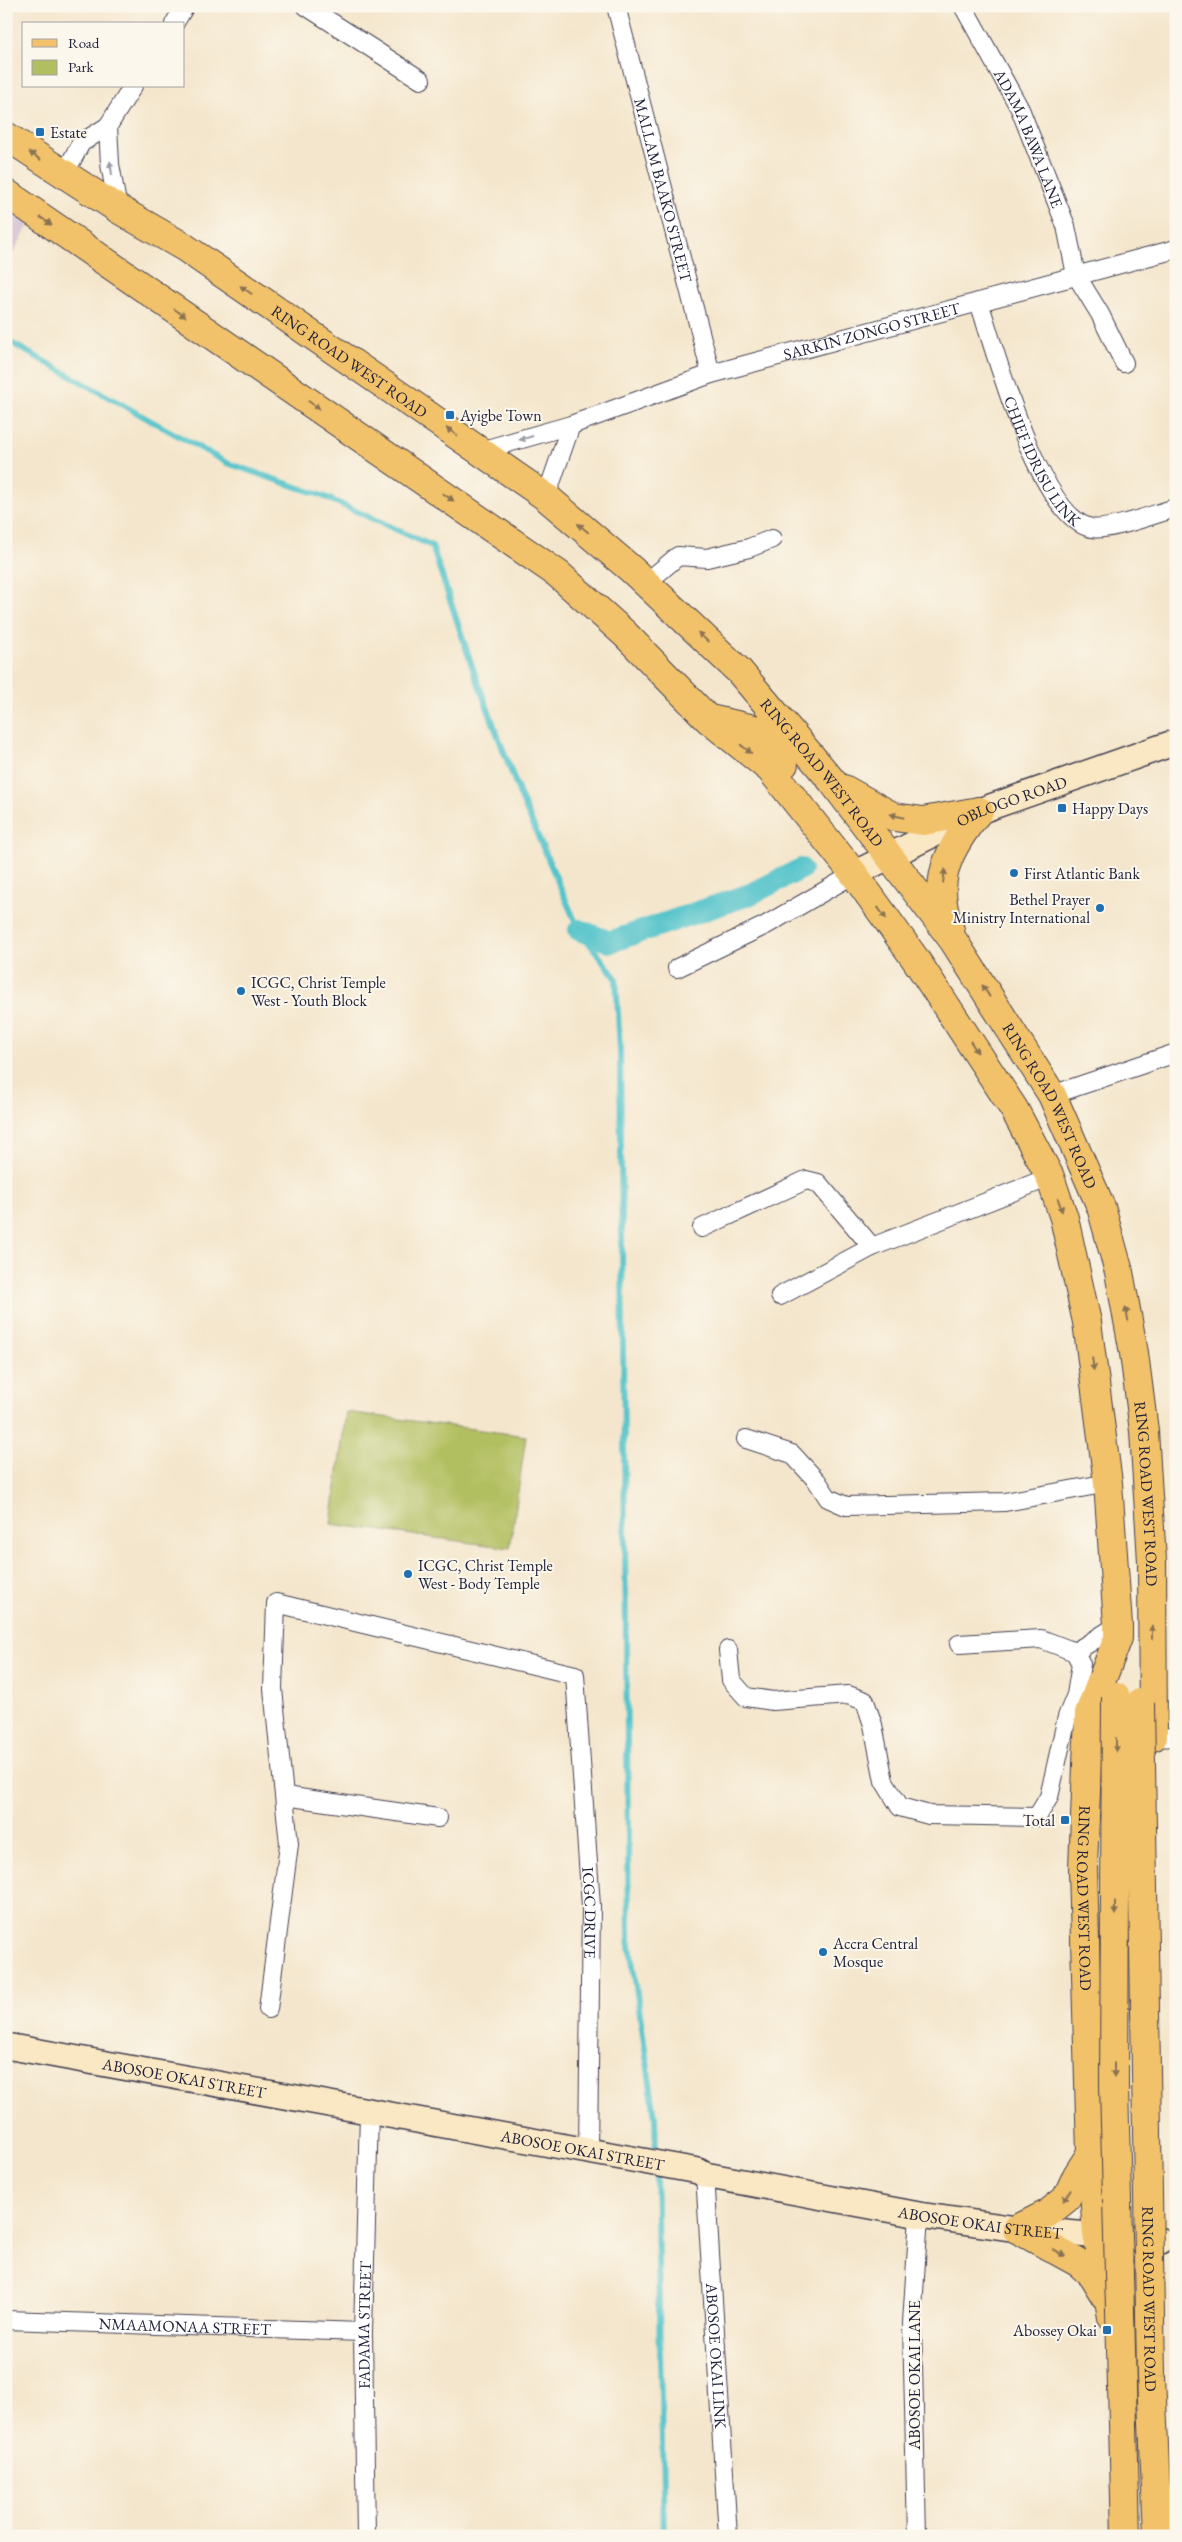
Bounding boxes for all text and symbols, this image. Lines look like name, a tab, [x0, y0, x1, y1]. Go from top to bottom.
legend	[22, 22, 185, 88]
text: Road	[68, 33, 100, 52]
text: Park	[68, 57, 95, 76]
street label: ADAMA BAWA LANE	[989, 64, 1068, 211]
street label: MALLAM BAAKO STREET	[630, 96, 697, 284]
place label: Estate	[50, 122, 87, 143]
marker: Estate	[34, 126, 46, 138]
one-way arrow	[28, 151, 42, 161]
one-way arrow	[107, 159, 115, 175]
one-way arrow	[39, 216, 53, 226]
one-way arrow	[240, 285, 253, 295]
street label: SARKIN ZONGO STREET	[781, 297, 963, 365]
street label: RING ROAD WEST ROAD	[267, 300, 432, 422]
one-way arrow	[173, 308, 187, 318]
street label: CHIEF IDRISU LINK	[999, 393, 1086, 531]
one-way arrow	[307, 400, 321, 410]
place label: Ayigbe Town	[459, 405, 542, 426]
marker: Ayigbe Town	[444, 409, 456, 421]
one-way arrow	[445, 427, 459, 437]
one-way arrow	[518, 435, 533, 443]
one-way arrow	[441, 492, 455, 502]
one-way arrow	[576, 523, 589, 534]
one-way arrow	[698, 631, 710, 643]
street label: RING ROAD WEST ROAD	[756, 694, 889, 851]
one-way arrow	[739, 744, 752, 755]
street label: OBLOGO ROAD	[953, 771, 1070, 831]
place label: Happy Days	[1072, 798, 1148, 819]
marker: Happy Days	[1056, 802, 1068, 814]
one-way arrow	[889, 812, 905, 820]
place label: First Atlantic Bank	[1024, 863, 1140, 884]
marker: First Atlantic Bank	[1008, 867, 1020, 879]
one-way arrow	[940, 868, 948, 884]
place label: Bethel Prayer Ministry International	[953, 889, 1091, 928]
marker: Bethel Prayer Ministry International	[1094, 902, 1106, 914]
one-way arrow	[877, 906, 887, 920]
place label: ICGC, Christ Temple West - Youth Block	[251, 972, 386, 1011]
marker: ICGC, Christ Temple West - Youth Block	[235, 985, 247, 997]
one-way arrow	[981, 985, 991, 998]
street label: RING ROAD WEST ROAD	[998, 1018, 1102, 1192]
one-way arrow	[969, 1041, 979, 1054]
one-way arrow	[1056, 1198, 1064, 1213]
one-way arrow	[1122, 1305, 1130, 1321]
one-way arrow	[1089, 1356, 1097, 1372]
street label: RING ROAD WEST ROAD	[1130, 1400, 1163, 1586]
place label: ICGC, Christ Temple West - Body Temple	[418, 1555, 553, 1594]
marker: ICGC, Christ Temple West - Body Temple	[402, 1568, 414, 1580]
one-way arrow	[1148, 1624, 1156, 1640]
one-way arrow	[1112, 1738, 1120, 1754]
street label: RING ROAD WEST ROAD	[1072, 1805, 1097, 1991]
place label: Total	[1023, 1810, 1055, 1831]
marker: Total	[1059, 1814, 1071, 1826]
street label: ICGC DRIVE	[578, 1866, 602, 1959]
one-way arrow	[1111, 1900, 1119, 1916]
place label: Accra Central Mosque	[832, 1933, 918, 1972]
marker: Accra Central Mosque	[817, 1946, 829, 1958]
street label: ABOSOE OKAI STREET	[100, 2053, 268, 2103]
one-way arrow	[1110, 2063, 1118, 2079]
street label: ABOSOE OKAI STREET	[498, 2125, 666, 2175]
one-way arrow	[1062, 2188, 1071, 2202]
street label: ABOSOE OKAI STREET	[896, 2201, 1064, 2243]
street label: RING ROAD WEST ROAD	[1138, 2206, 1162, 2392]
one-way arrow	[1052, 2249, 1067, 2257]
street label: FADAMA STREET	[352, 2261, 375, 2389]
street label: ABOSOE OKAI LINK	[701, 2281, 732, 2430]
street label: ABOSOE OKAI LANE	[904, 2300, 925, 2451]
street label: NMAAMONAA STREET	[98, 2313, 272, 2339]
place label: Abossey Okai	[1012, 2320, 1097, 2341]
marker: Abossey Okai	[1101, 2324, 1113, 2336]

